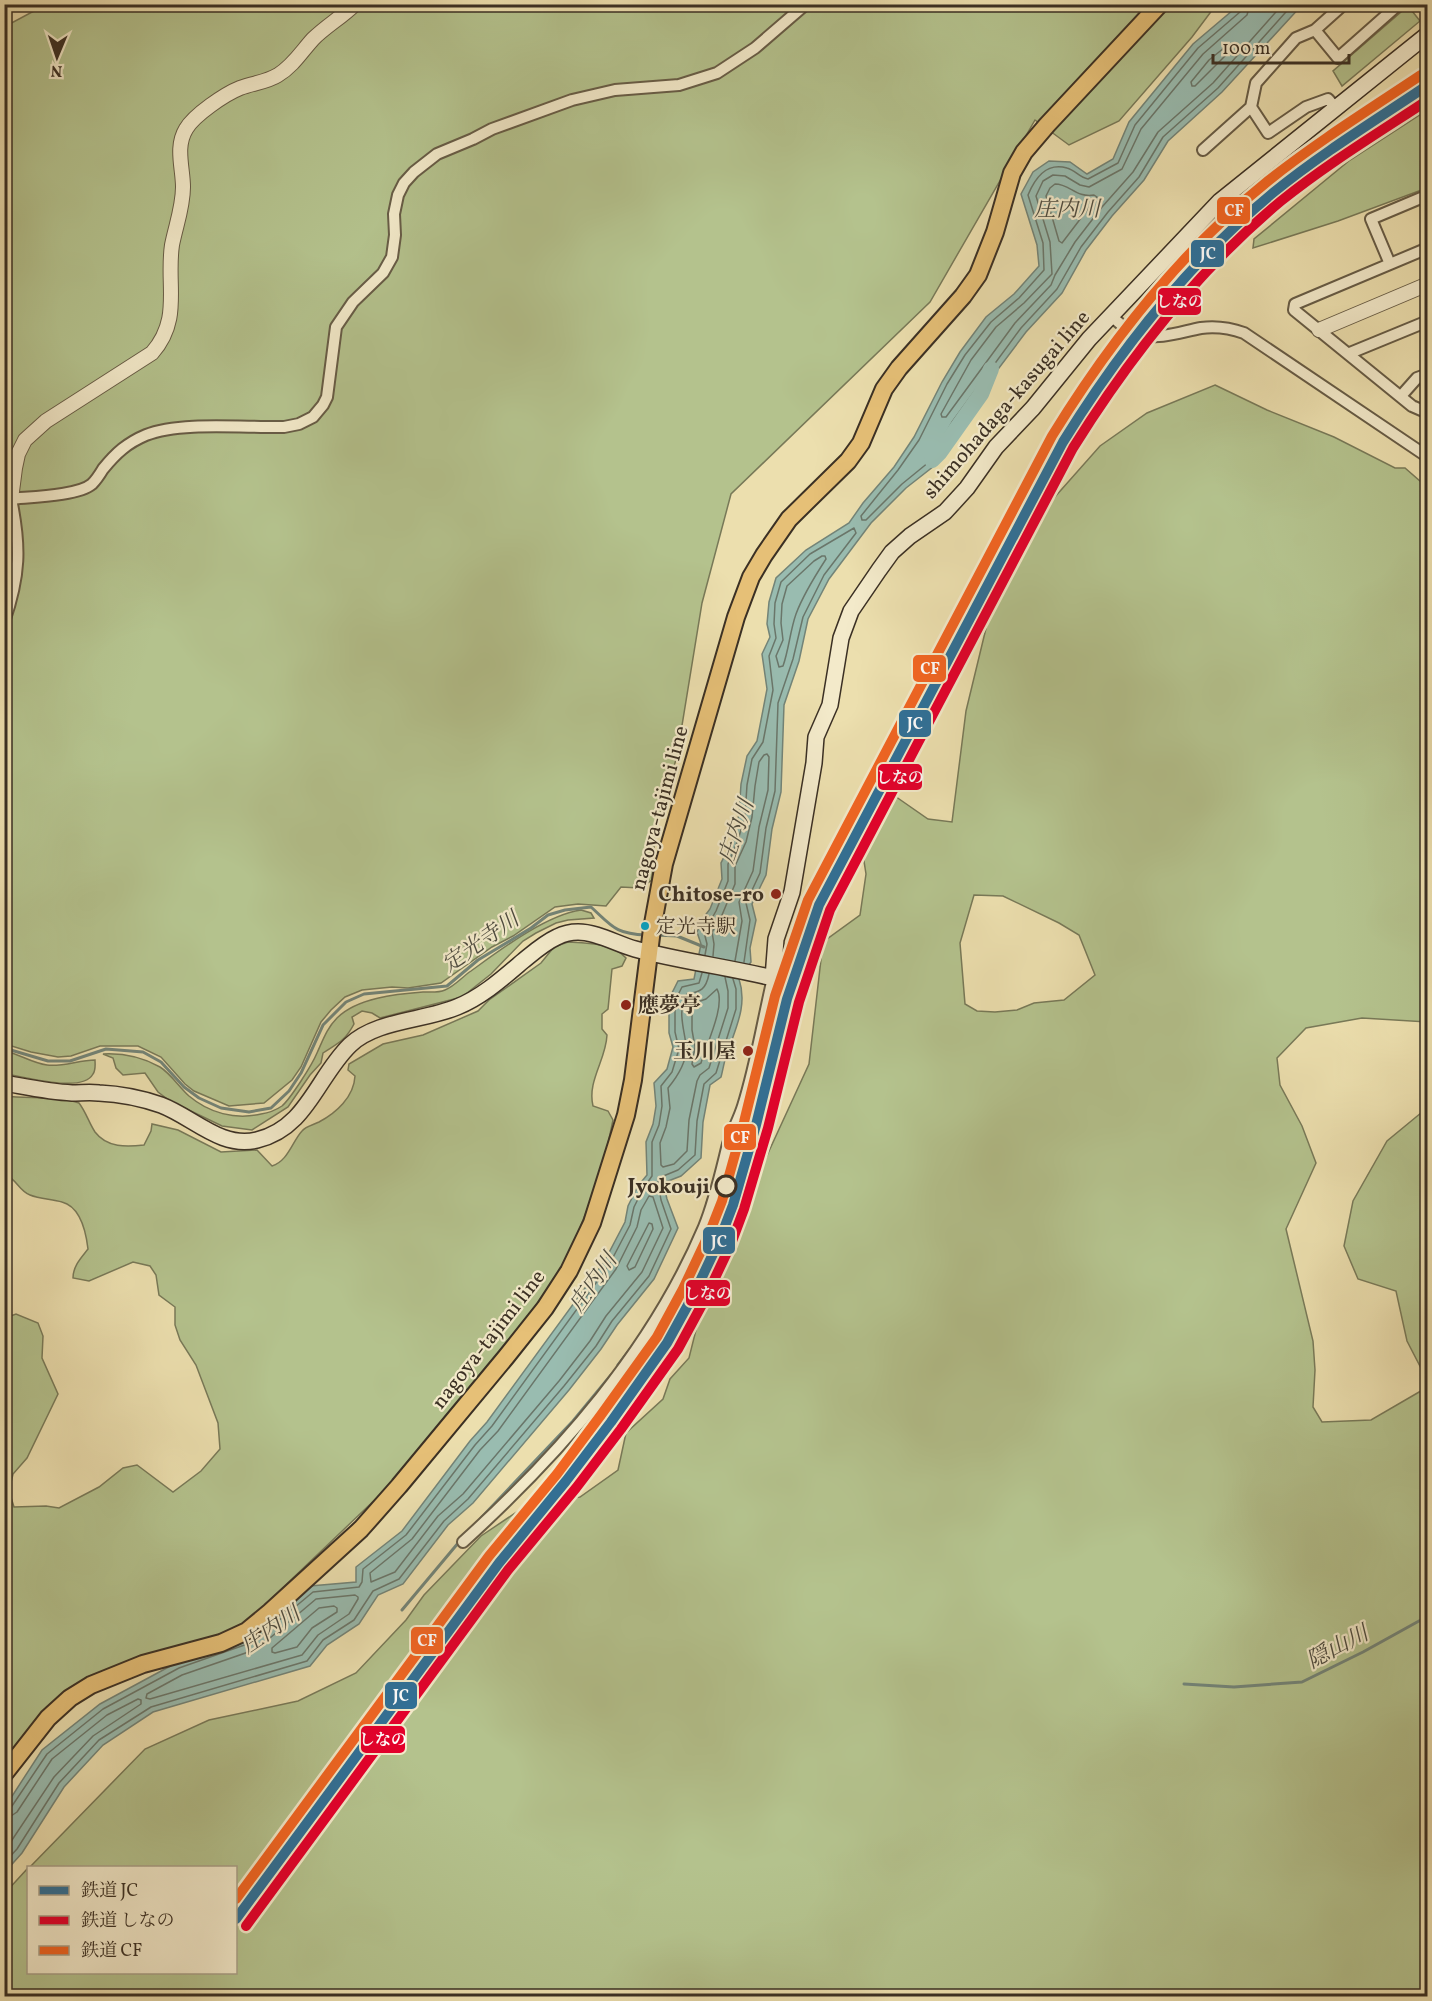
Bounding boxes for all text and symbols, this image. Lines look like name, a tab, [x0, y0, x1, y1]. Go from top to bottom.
north arrow	[27, 27, 87, 87]
scale bar	[1213, 27, 1350, 65]
text: 100 m	[1222, 37, 1271, 62]
text: N	[50, 59, 63, 81]
water label: 庄内川	[1034, 195, 1102, 226]
line badge: CF	[1216, 196, 1251, 225]
text: CF	[1224, 201, 1244, 223]
line badge: JC	[1190, 239, 1225, 268]
text: JC	[1199, 244, 1216, 266]
line badge: しなの	[1157, 287, 1202, 316]
text: しなの	[1156, 292, 1204, 314]
street label: shimohadaga-kasugai line	[917, 304, 1097, 506]
line badge: CF	[912, 654, 947, 683]
text: CF	[920, 659, 940, 681]
line badge: JC	[898, 709, 932, 738]
text: JC	[906, 714, 923, 736]
street label: nagoya-tajimi line	[624, 723, 696, 894]
line badge: しなの	[877, 763, 923, 791]
text: しなの	[876, 768, 924, 790]
water label: 庄内川	[712, 794, 763, 868]
place label: Chitose-ro	[658, 881, 764, 910]
marker: Chitose-ro	[769, 887, 783, 901]
water label: 定光寺川	[436, 904, 528, 981]
place label: 定光寺駅	[656, 914, 736, 942]
marker: 定光寺駅	[639, 920, 651, 932]
place label: 應夢亭	[638, 992, 701, 1021]
marker: 應夢亭	[619, 998, 633, 1012]
place label: 玉川屋	[673, 1038, 736, 1067]
marker: 玉川屋	[741, 1044, 755, 1058]
line badge: CF	[723, 1123, 757, 1151]
text: CF	[730, 1128, 750, 1150]
place label: Jyokouji	[627, 1173, 710, 1202]
marker: Jyokouji	[715, 1175, 737, 1197]
line badge: JC	[702, 1226, 736, 1255]
text: JC	[710, 1232, 727, 1254]
water label: 庄内川	[562, 1246, 627, 1319]
street label: nagoya-tajimi line	[426, 1264, 553, 1416]
line badge: しなの	[685, 1279, 731, 1307]
text: しなの	[684, 1284, 732, 1306]
water label: 庄内川	[235, 1599, 309, 1662]
water label: 隠山川	[1302, 1618, 1376, 1677]
line badge: CF	[410, 1626, 444, 1655]
text: CF	[417, 1631, 437, 1653]
line badge: JC	[384, 1681, 418, 1710]
text: JC	[392, 1686, 409, 1708]
line badge: しなの	[360, 1725, 406, 1754]
text: しなの	[359, 1730, 407, 1752]
legend	[27, 1866, 237, 1974]
text: 鉄道 JC	[81, 1879, 138, 1904]
text: 鉄道 しなの	[81, 1909, 175, 1934]
text: 鉄道 CF	[81, 1939, 142, 1964]

